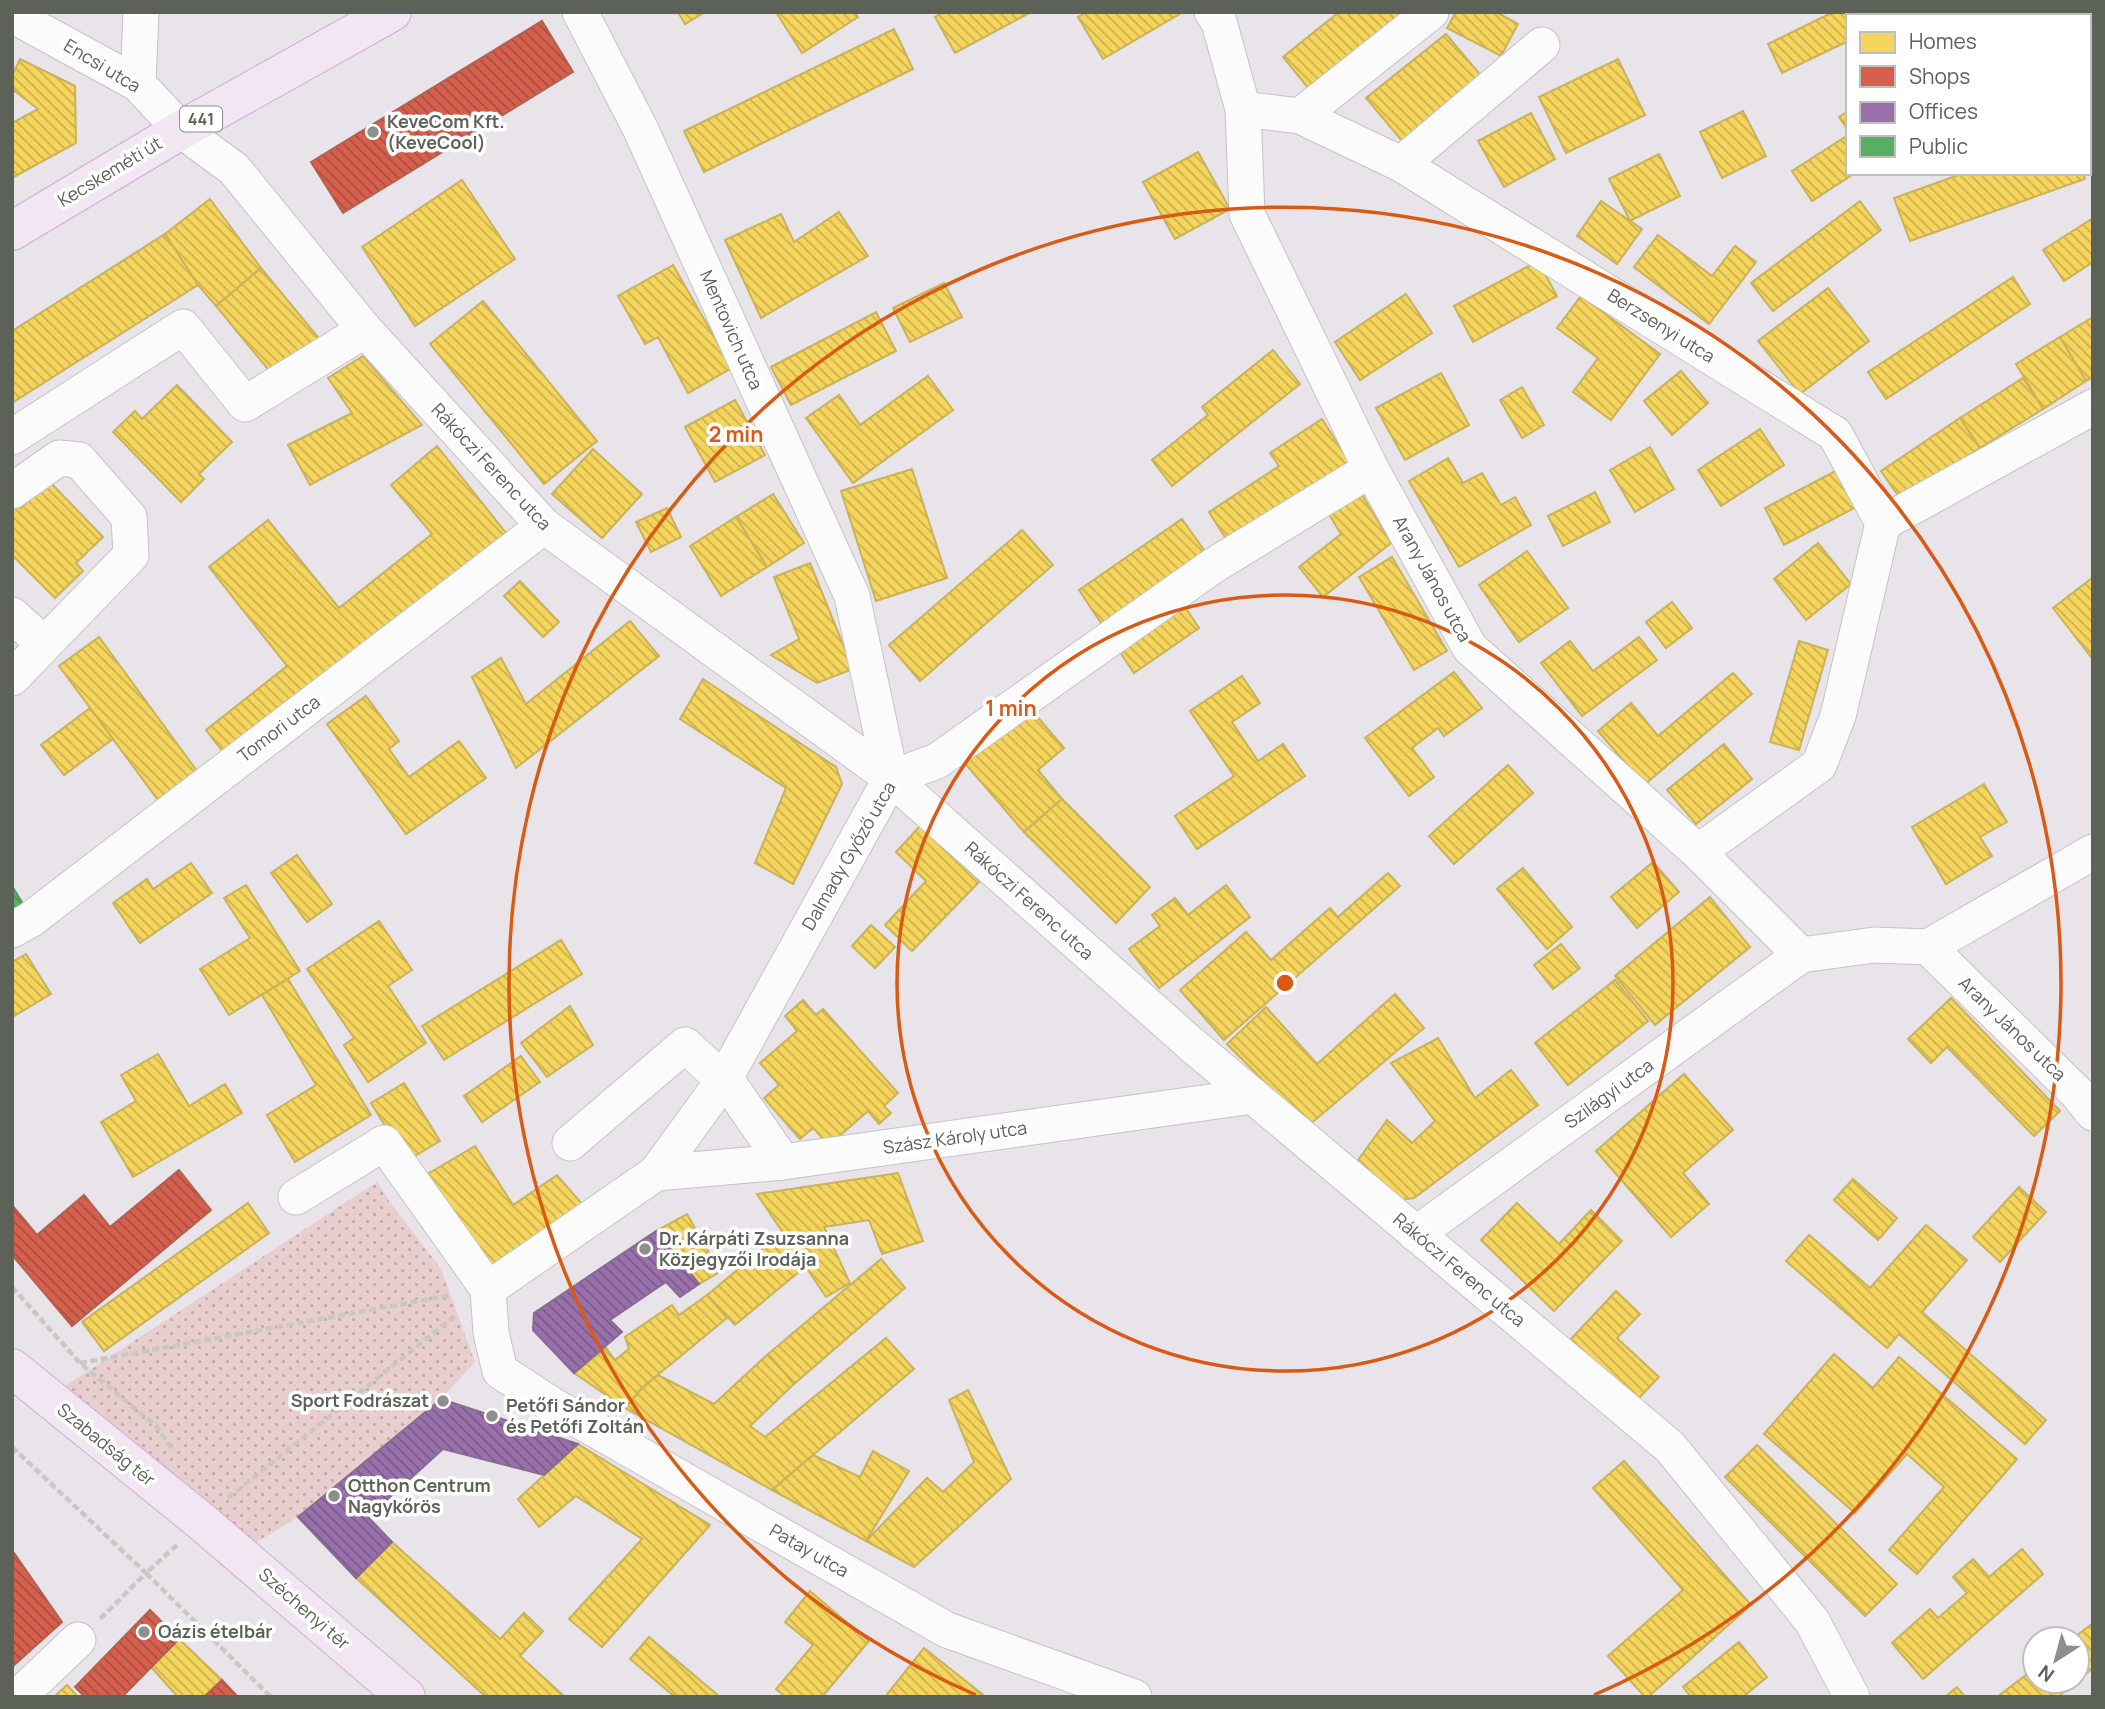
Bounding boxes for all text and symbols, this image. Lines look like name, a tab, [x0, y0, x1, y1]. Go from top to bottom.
legend	[1846, 14, 2091, 175]
text: Homes	[1909, 27, 1977, 55]
street label: Encsi utca	[60, 33, 145, 97]
text: Shops	[1909, 62, 1970, 90]
text: Offices	[1909, 97, 1978, 125]
road number: 441	[180, 106, 222, 132]
place label: KeveCom Kft. (KeveCool)	[387, 109, 505, 154]
marker: KeveCom Kft. (KeveCool)	[365, 124, 381, 140]
street label: Kecskeméti út	[53, 131, 166, 212]
text: Public	[1909, 132, 1968, 160]
street label: Mentovich utca	[695, 266, 769, 393]
street label: Berzsenyi utca	[1603, 283, 1720, 368]
street label: Rákóczi Ferenc utca	[426, 398, 557, 535]
text: 2 min	[709, 420, 763, 448]
street label: Arany János utca	[1388, 511, 1478, 646]
street label: Tomori utca	[232, 689, 325, 767]
text: 1 min	[985, 694, 1037, 722]
street label: Dalmady Győző utca	[796, 777, 901, 934]
street label: Rákóczi Ferenc utca	[960, 836, 1099, 965]
centre of rings	[1273, 971, 1297, 995]
street label: Arany János utca	[1954, 971, 2072, 1086]
street label: Szilágyi utca	[1559, 1053, 1658, 1134]
street label: Szász Károly utca	[881, 1115, 1028, 1159]
street label: Rákóczi Ferenc utca	[1389, 1207, 1531, 1332]
place label: Dr. Kárpáti Zsuzsanna Közjegyzői Irodája	[659, 1226, 849, 1271]
marker: Dr. Kárpáti Zsuzsanna Közjegyzői Irodája	[637, 1241, 653, 1257]
place label: Sport Fodrászat	[291, 1388, 429, 1412]
marker: Sport Fodrászat	[435, 1393, 451, 1409]
place label: Petőfi Sándor és Petőfi Zoltán	[506, 1393, 644, 1438]
street label: Szabadság tér	[53, 1397, 161, 1491]
marker: Petőfi Sándor és Petőfi Zoltán	[484, 1408, 500, 1424]
place label: Otthon Centrum Nagykőrös	[348, 1473, 491, 1518]
marker: Otthon Centrum Nagykőrös	[326, 1488, 342, 1504]
street label: Patay utca	[766, 1518, 853, 1582]
street label: Széchenyi tér	[254, 1562, 356, 1655]
place label: Oázis ételbár	[158, 1619, 273, 1643]
marker: Oázis ételbár	[136, 1624, 152, 1640]
north arrow	[2021, 1625, 2091, 1695]
text: N	[2033, 1659, 2059, 1688]

